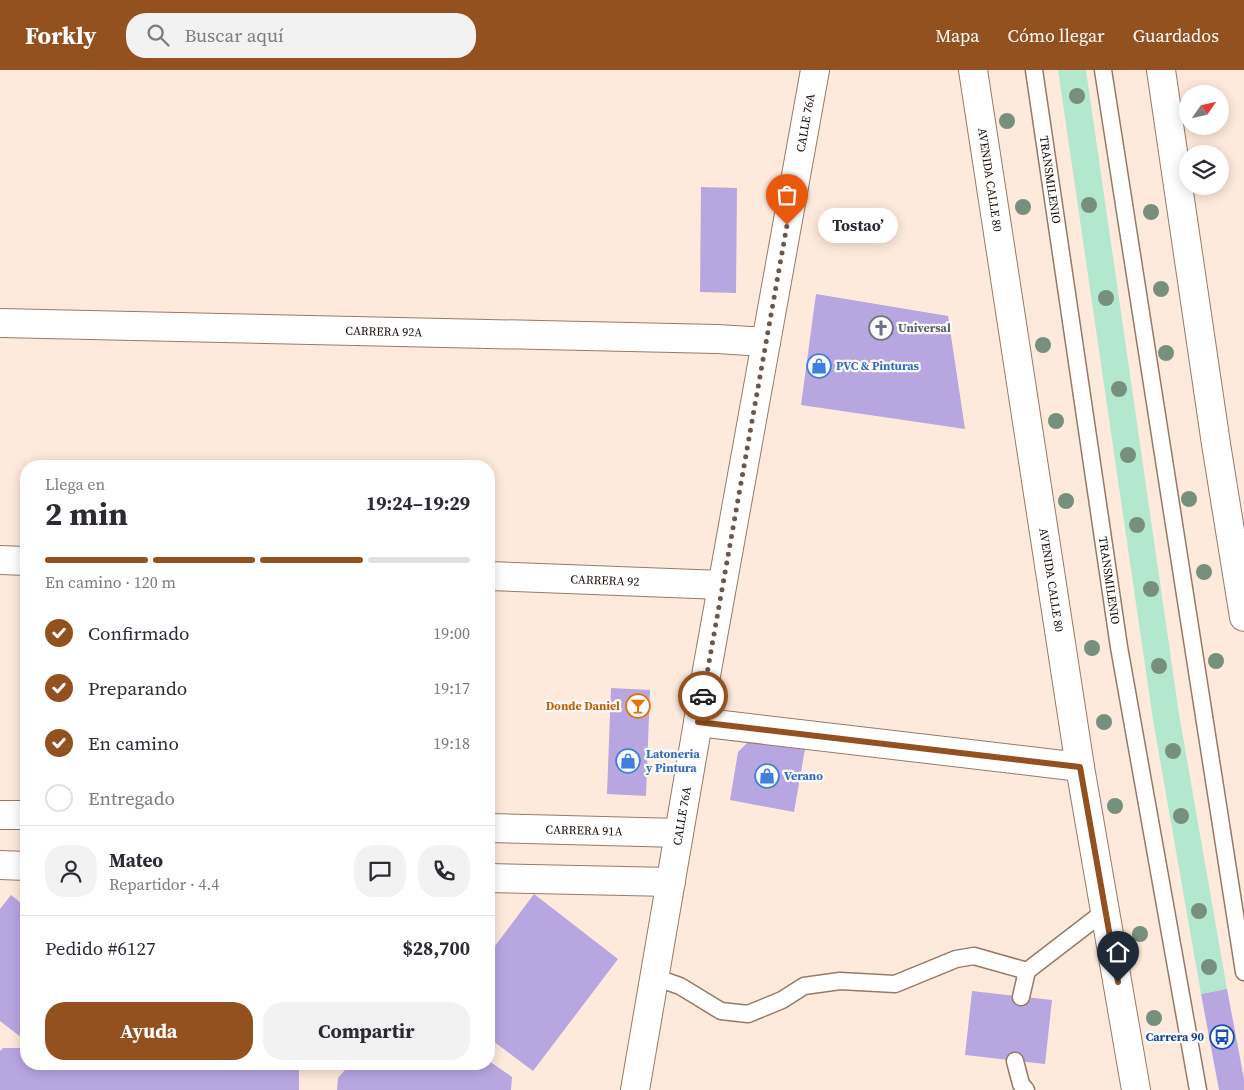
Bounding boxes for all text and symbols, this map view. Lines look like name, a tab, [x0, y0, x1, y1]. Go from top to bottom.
search box	[126, 13, 476, 58]
text: Forkly	[25, 19, 96, 52]
icon: search	[144, 21, 172, 49]
text: Buscar aquí	[184, 22, 284, 48]
text: Mapa	[935, 23, 980, 48]
text: Cómo llegar	[1008, 23, 1105, 48]
text: Guardados	[1133, 23, 1219, 48]
north arrow	[1179, 85, 1229, 135]
map controls	[1179, 85, 1229, 195]
street label: CALLE 76A	[792, 92, 819, 154]
street label: AVENIDA CALLE 80	[974, 127, 1006, 233]
street label: TRANSMILENIO	[1036, 135, 1065, 225]
button: layers	[1179, 145, 1229, 195]
pin	[766, 174, 808, 225]
icon: bag	[773, 181, 801, 209]
callout: Tostao’	[817, 208, 897, 242]
text: Tostao’	[832, 214, 884, 236]
church icon: Universal	[868, 315, 894, 341]
place label: Universal	[898, 320, 951, 336]
street label: CARRERA 92A	[345, 323, 423, 340]
shop icon: PVC & Pinturas	[806, 353, 832, 379]
place label: PVC & Pinturas	[836, 358, 920, 374]
text: Llega en	[45, 473, 105, 495]
text: 19:24–19:29	[366, 490, 470, 516]
text: 2 min	[45, 492, 128, 536]
street label: AVENIDA CALLE 80	[1035, 527, 1067, 633]
street label: TRANSMILENIO	[1095, 535, 1124, 625]
text: En camino · 120 m	[45, 571, 176, 593]
street label: CARRERA 92	[570, 571, 640, 590]
icon: check	[45, 619, 73, 647]
text: Confirmado	[88, 620, 190, 646]
text: 19:00	[433, 622, 470, 644]
courier	[678, 671, 728, 721]
icon: check	[45, 674, 73, 702]
text: Preparando	[88, 675, 187, 701]
text: 19:17	[433, 677, 470, 699]
icon: car	[689, 682, 717, 710]
bar icon: Donde Daniel	[625, 693, 651, 719]
place label: Donde Daniel	[546, 698, 620, 714]
icon: check	[45, 729, 73, 757]
text: En camino	[88, 730, 179, 756]
text: 19:18	[433, 732, 470, 754]
place label: Latoneria y Pintura	[645, 746, 700, 776]
shop icon: Latoneria y Pintura	[615, 748, 641, 774]
shop icon: Verano	[754, 763, 780, 789]
place label: Verano	[784, 768, 823, 784]
text: Entregado	[88, 785, 175, 811]
street label: CALLE 76A	[669, 785, 695, 847]
street label: CARRERA 91A	[545, 821, 623, 840]
button: person	[45, 845, 97, 897]
button: chat	[354, 845, 406, 897]
button: phone	[418, 845, 470, 897]
text: Mateo	[109, 847, 163, 873]
text: Repartidor · 4.4	[109, 873, 219, 895]
pin	[1097, 931, 1139, 982]
text: Pedido #6127	[45, 935, 156, 961]
text: $28,700	[403, 935, 470, 961]
icon: home	[1104, 938, 1132, 966]
button: Ayuda	[45, 1002, 253, 1060]
button: Compartir	[263, 1002, 470, 1060]
bus stop icon: Carrera 90	[1209, 1024, 1235, 1050]
place label: Carrera 90	[1146, 1029, 1204, 1045]

